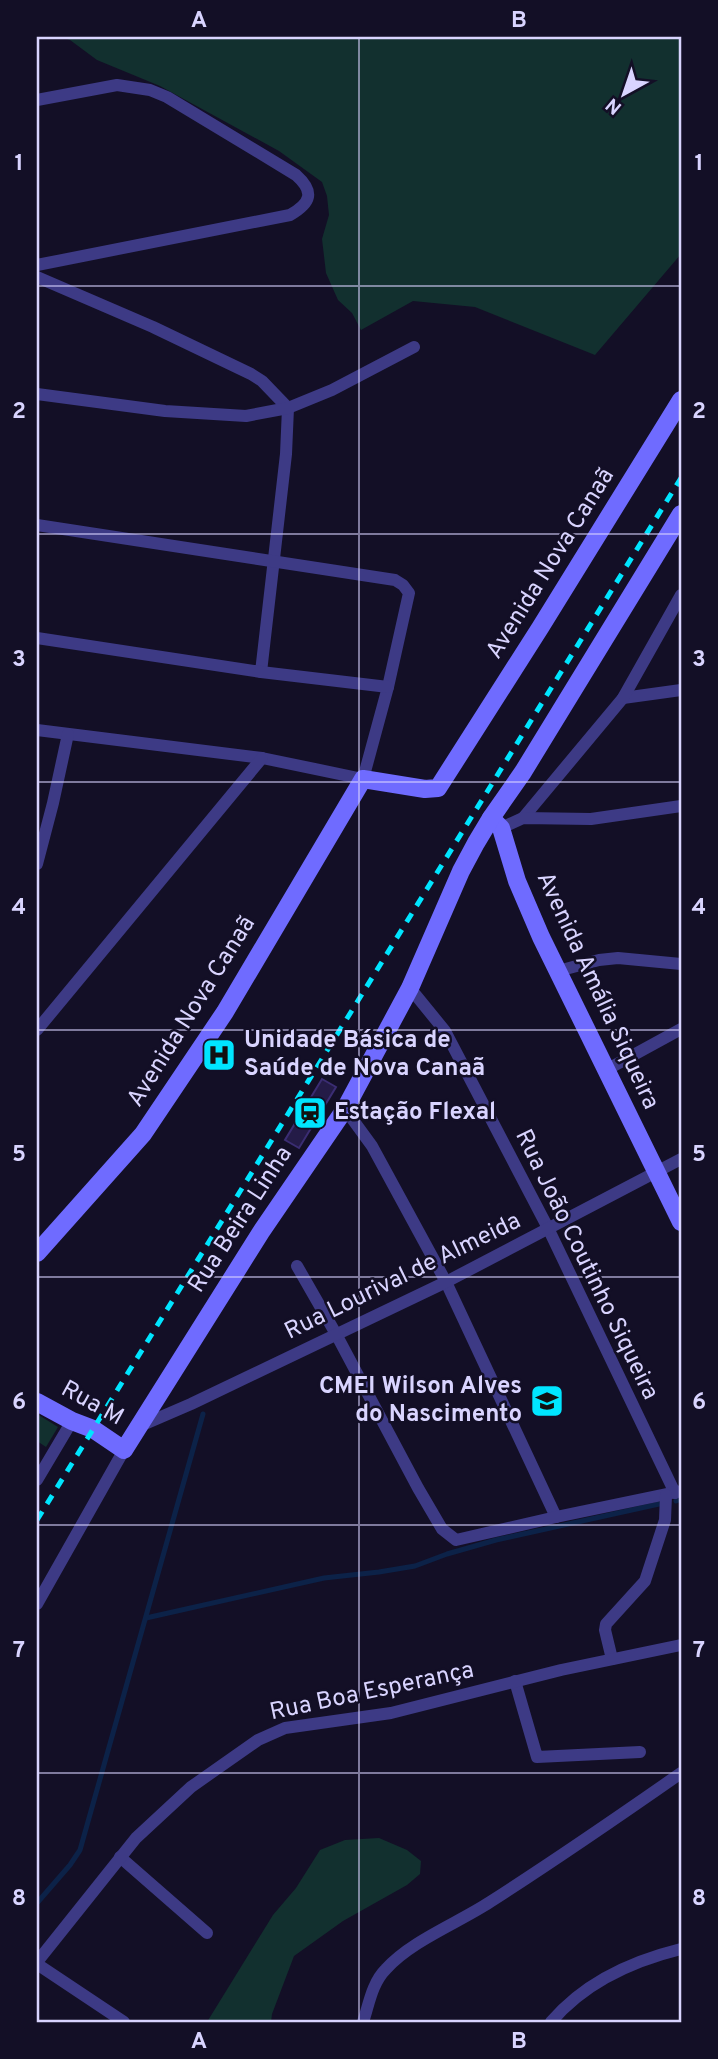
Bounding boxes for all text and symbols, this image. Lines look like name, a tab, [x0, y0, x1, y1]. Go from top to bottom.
text: A	[191, 7, 207, 36]
text: B	[511, 7, 527, 36]
north arrow	[588, 60, 658, 130]
text: N	[601, 92, 627, 119]
text: 1	[14, 150, 24, 179]
text: 1	[694, 150, 704, 179]
text: 2	[12, 398, 26, 427]
text: 2	[692, 398, 706, 427]
street label: Avenida Nova Canaã	[480, 463, 622, 665]
text: 3	[12, 646, 26, 675]
text: 3	[692, 646, 706, 675]
street label: Avenida Amália Siqueira	[529, 867, 665, 1115]
text: 4	[12, 894, 26, 923]
text: 4	[692, 894, 706, 923]
street label: Avenida Nova Canaã	[121, 911, 263, 1113]
place label: Unidade Básica de Saúde de Nova Canaã	[244, 1026, 485, 1084]
hospital icon: Unidade Básica de Saúde de Nova Canaã	[200, 1036, 238, 1074]
station icon: Estação Flexal	[291, 1094, 329, 1132]
place label: Estação Flexal	[334, 1098, 496, 1128]
street label: Rua João Coutinho Siqueira	[507, 1125, 665, 1405]
text: 5	[12, 1141, 26, 1170]
street label: Rua Beira Linha	[182, 1141, 300, 1299]
text: 5	[692, 1141, 706, 1170]
street label: Rua Lourival de Almeida	[280, 1207, 526, 1347]
place label: CMEI Wilson Alves do Nascimento	[319, 1372, 522, 1430]
street label: Rua M	[55, 1375, 129, 1433]
school or university icon: CMEI Wilson Alves do Nascimento	[528, 1382, 566, 1420]
text: 6	[12, 1389, 26, 1418]
text: 6	[692, 1389, 706, 1418]
text: 7	[13, 1637, 25, 1666]
text: 7	[693, 1637, 705, 1666]
street label: Rua Boa Esperança	[267, 1656, 477, 1728]
text: 8	[12, 1885, 26, 1914]
text: 8	[692, 1885, 706, 1914]
text: A	[191, 2028, 207, 2057]
text: B	[511, 2028, 527, 2057]

